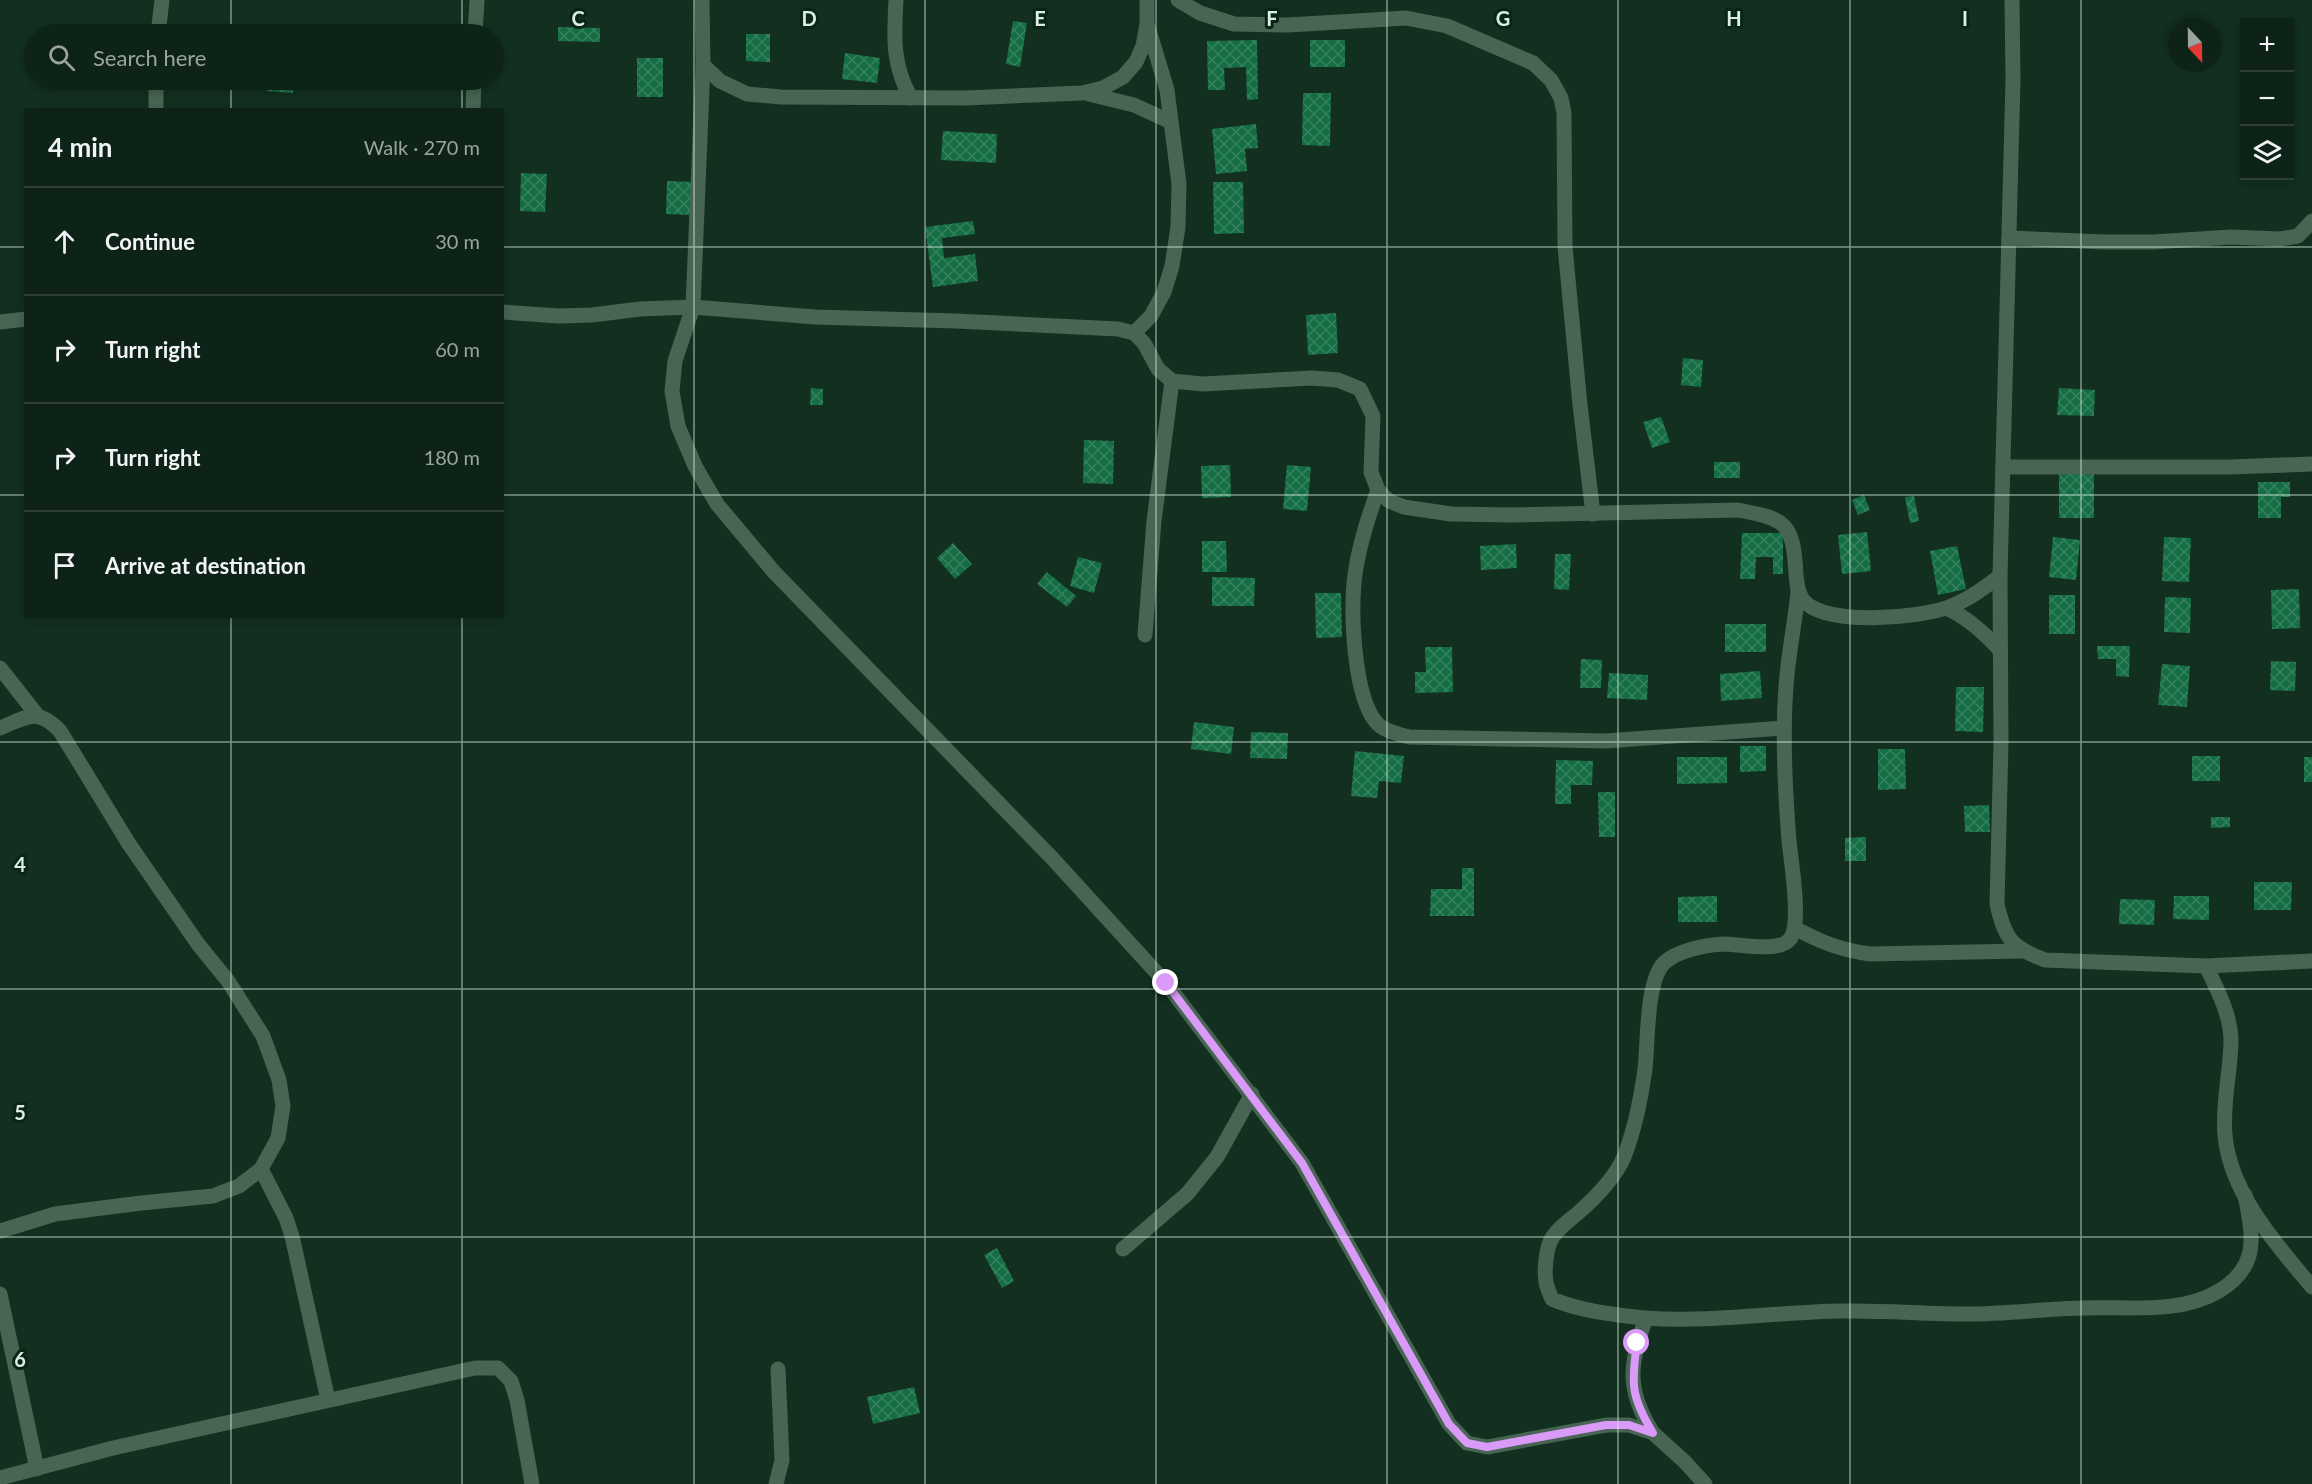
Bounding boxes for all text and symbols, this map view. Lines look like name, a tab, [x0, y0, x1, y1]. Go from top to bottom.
text: C	[571, 6, 585, 30]
text: D	[801, 6, 817, 30]
text: E	[1034, 6, 1046, 30]
text: F	[1266, 6, 1278, 30]
text: G	[1496, 6, 1510, 30]
text: H	[1726, 6, 1742, 30]
text: I	[1962, 6, 1968, 30]
north arrow	[2168, 18, 2222, 72]
map controls	[2240, 18, 2294, 180]
button: +	[2240, 18, 2294, 72]
search box	[24, 24, 504, 90]
icon: search	[45, 41, 78, 74]
text: Search here	[93, 44, 206, 71]
button: −	[2240, 72, 2294, 126]
button: layers	[2240, 126, 2294, 180]
text: 4 min	[48, 131, 112, 163]
text: Walk · 270 m	[364, 135, 480, 159]
icon: ahead	[48, 225, 81, 258]
text: Continue	[105, 228, 195, 255]
text: 30 m	[435, 229, 480, 253]
icon: right	[48, 333, 81, 366]
text: Turn right	[105, 336, 200, 363]
text: 60 m	[435, 337, 480, 361]
icon: right	[48, 441, 81, 474]
text: Turn right	[105, 444, 200, 471]
text: 180 m	[424, 445, 480, 469]
icon: arrive	[48, 549, 81, 582]
text: Arrive at destination	[105, 552, 306, 579]
text: 4	[14, 852, 26, 876]
route end	[1152, 969, 1178, 995]
text: 5	[14, 1100, 26, 1124]
route start	[1623, 1329, 1649, 1355]
text: 6	[14, 1347, 26, 1371]

